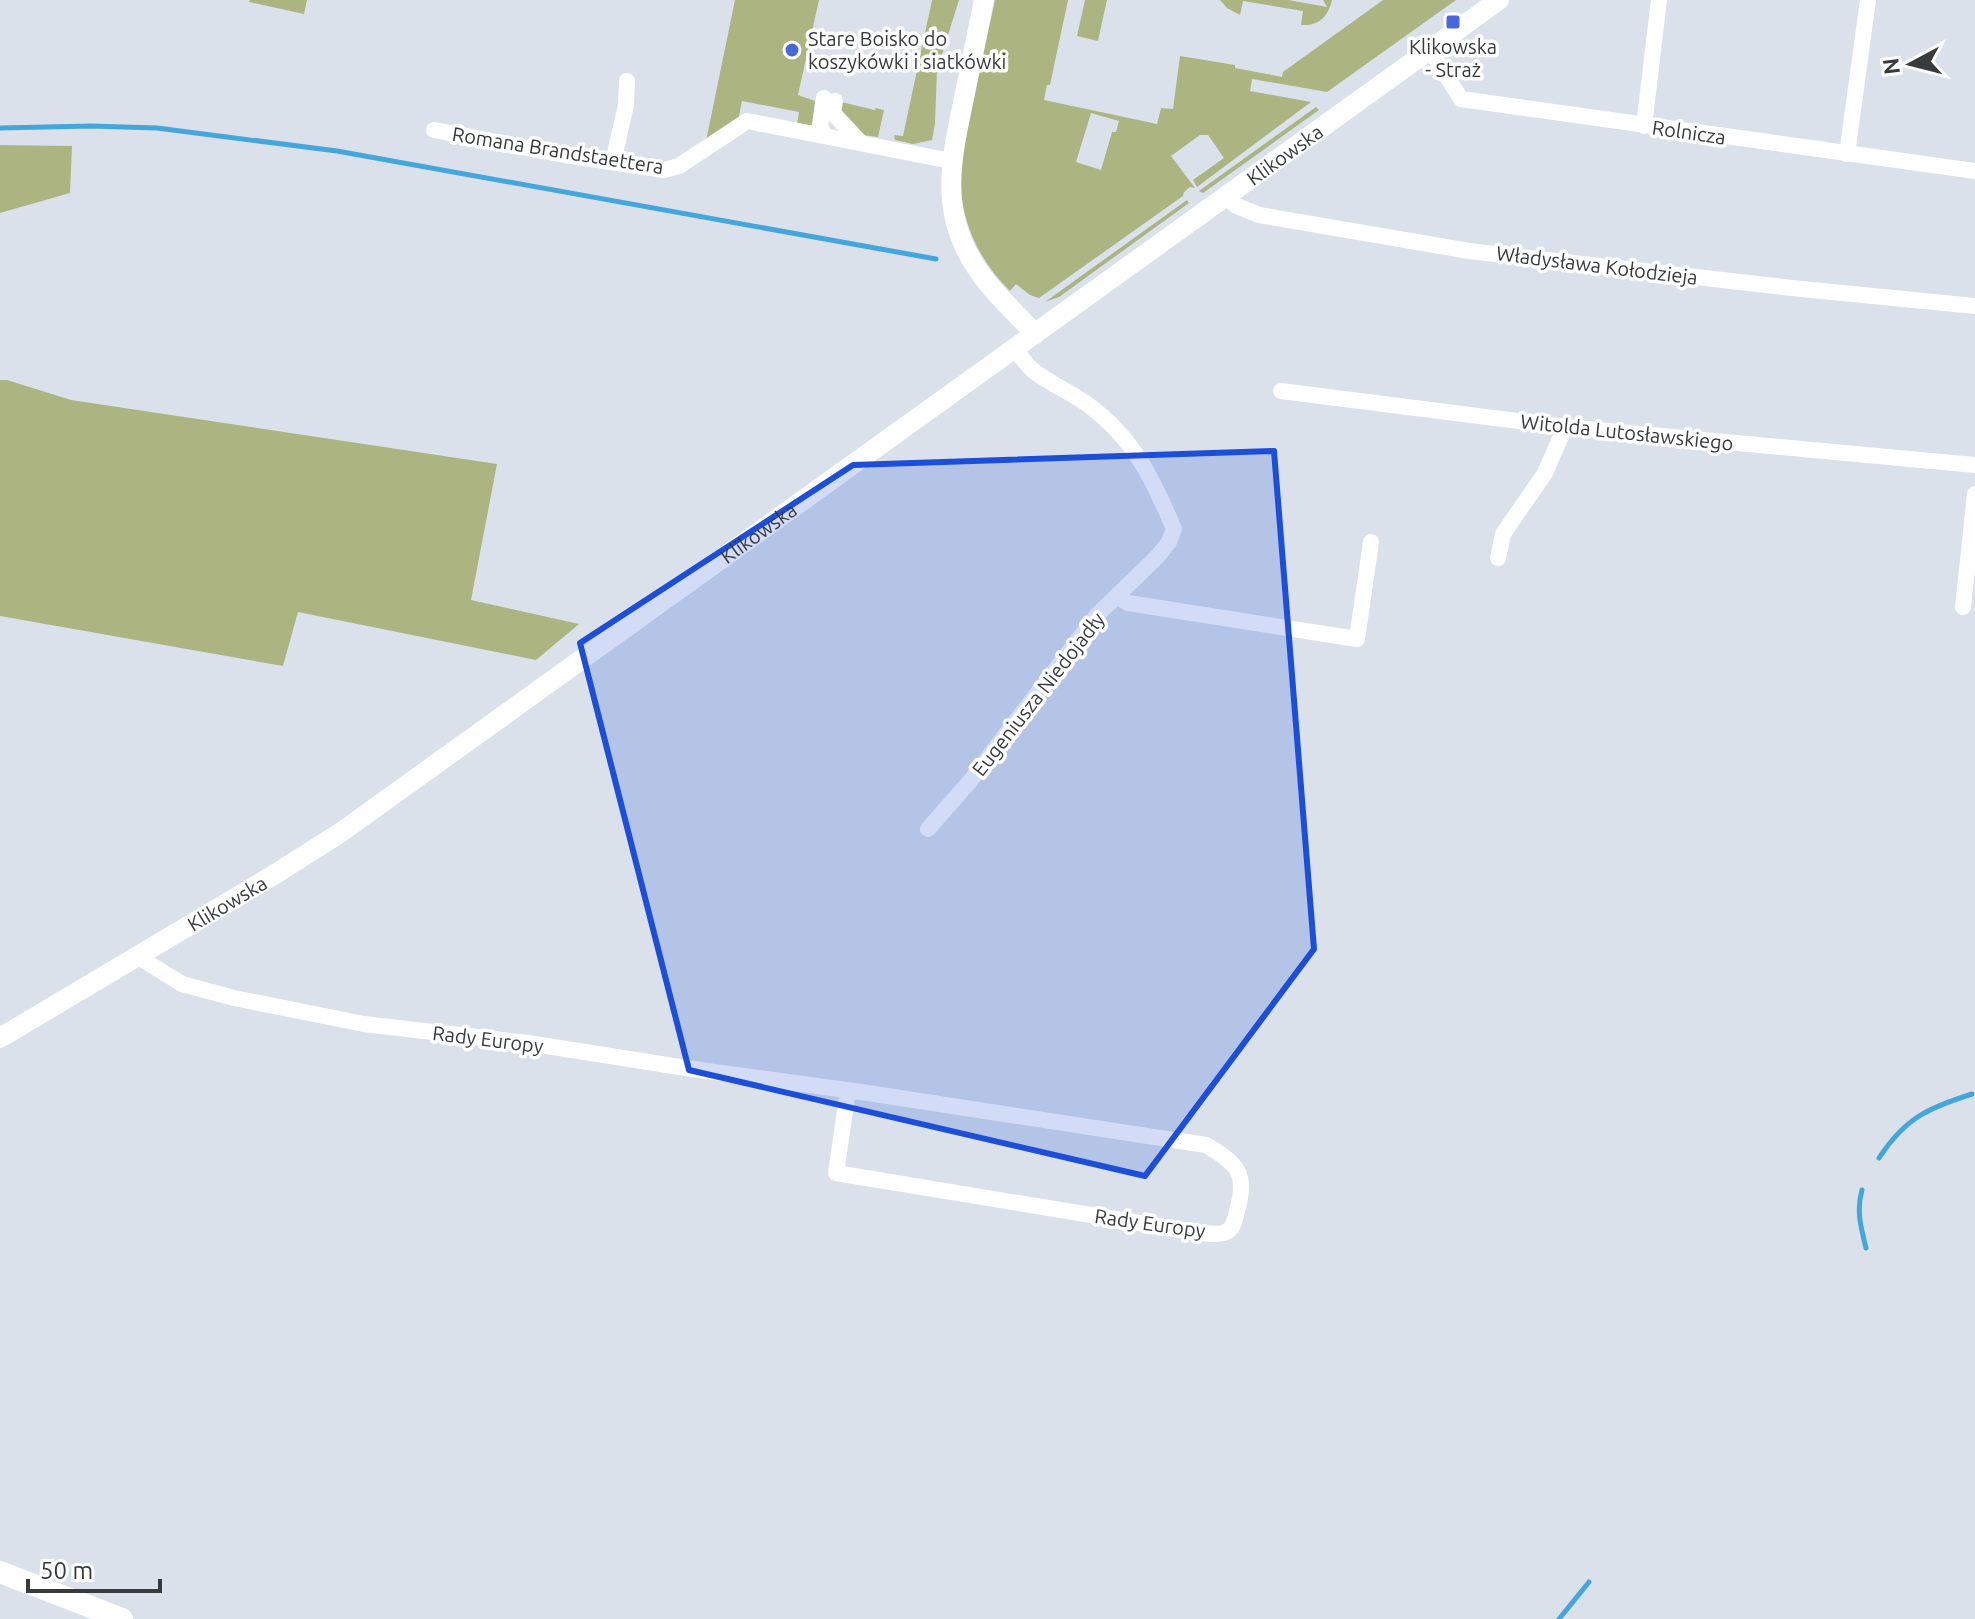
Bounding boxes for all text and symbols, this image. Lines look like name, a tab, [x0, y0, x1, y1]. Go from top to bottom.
marker: Klikowska - Straż	[1444, 13, 1462, 31]
north arrow	[1871, 24, 1951, 104]
place label: Stare Boisko do koszykówki i siatkówki	[808, 27, 1006, 73]
place label: Klikowska - Straż	[1409, 35, 1497, 81]
marker: Stare Boisko do koszykówki i siatkówki	[783, 41, 801, 59]
text: N	[1877, 57, 1904, 76]
street label: Rolnicza	[1651, 115, 1727, 149]
street label: Klikowska	[1242, 119, 1327, 189]
street label: Romana Brandstaettera	[451, 122, 665, 178]
street label: Władysława Kołodzieja	[1495, 241, 1699, 289]
street label: Witolda Lutosławskiego	[1519, 409, 1735, 455]
street label: Klikowska	[716, 497, 801, 568]
street label: Eugeniusza Niedojadły	[967, 608, 1109, 780]
street label: Klikowska	[183, 870, 271, 935]
street label: Rady Europy	[431, 1021, 545, 1057]
street label: Rady Europy	[1093, 1204, 1207, 1242]
scale bar	[28, 1543, 160, 1593]
text: 50 m	[40, 1557, 93, 1584]

